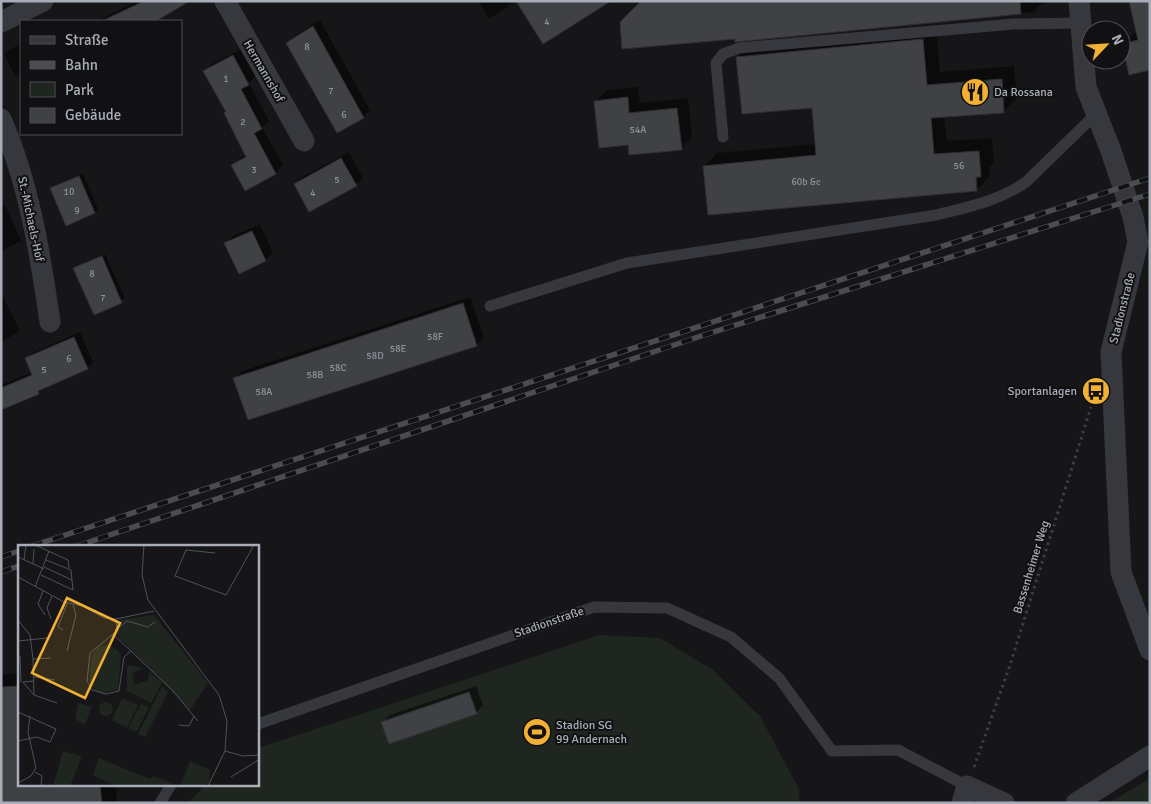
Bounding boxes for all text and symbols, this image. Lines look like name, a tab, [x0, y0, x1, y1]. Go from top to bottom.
house number: 4	[544, 16, 550, 28]
legend	[20, 20, 182, 135]
north arrow	[1081, 20, 1131, 70]
text: Straße	[65, 31, 109, 49]
text: N	[1108, 32, 1127, 48]
street label: Hermannshof	[240, 38, 288, 106]
house number: 8	[304, 41, 310, 53]
text: Bahn	[65, 56, 98, 74]
house number: 1	[223, 73, 229, 85]
restaurant icon: Da Rossana	[960, 77, 990, 107]
text: Park	[65, 81, 94, 99]
house number: 7	[328, 85, 334, 97]
place label: Da Rossana	[994, 85, 1053, 100]
text: Gebäude	[65, 106, 121, 124]
house number: 6	[341, 109, 347, 121]
house number: 2	[240, 116, 246, 128]
house number: 54A	[630, 124, 646, 136]
house number: 56	[954, 160, 964, 172]
house number: 3	[251, 164, 257, 176]
house number: 5	[334, 174, 340, 186]
street label: St.-Michaels-Hof	[14, 175, 47, 264]
house number: 60b &c	[791, 176, 821, 188]
house number: 10	[64, 186, 74, 198]
house number: 4	[310, 187, 316, 199]
house number: 9	[74, 205, 80, 217]
house number: 8	[89, 268, 95, 280]
street label: Stadionstraße	[1106, 271, 1139, 345]
house number: 7	[100, 292, 106, 304]
house number: 58F	[427, 331, 443, 343]
house number: 58E	[390, 343, 407, 355]
house number: 58D	[366, 350, 384, 362]
house number: 6	[66, 353, 72, 365]
house number: 58C	[330, 362, 346, 374]
house number: 5	[41, 364, 47, 376]
house number: 58B	[307, 369, 323, 381]
bus stop icon: Sportanlagen	[1081, 376, 1111, 406]
place label: Sportanlagen	[1008, 384, 1077, 399]
house number: 58A	[256, 386, 272, 398]
street label: Bassenheimer Weg	[1010, 519, 1053, 616]
inset map	[18, 545, 259, 786]
street label: Stadionstraße	[512, 604, 586, 641]
sports icon: Stadion SG 99 Andernach	[522, 717, 552, 747]
place label: Stadion SG 99 Andernach	[556, 718, 627, 747]

